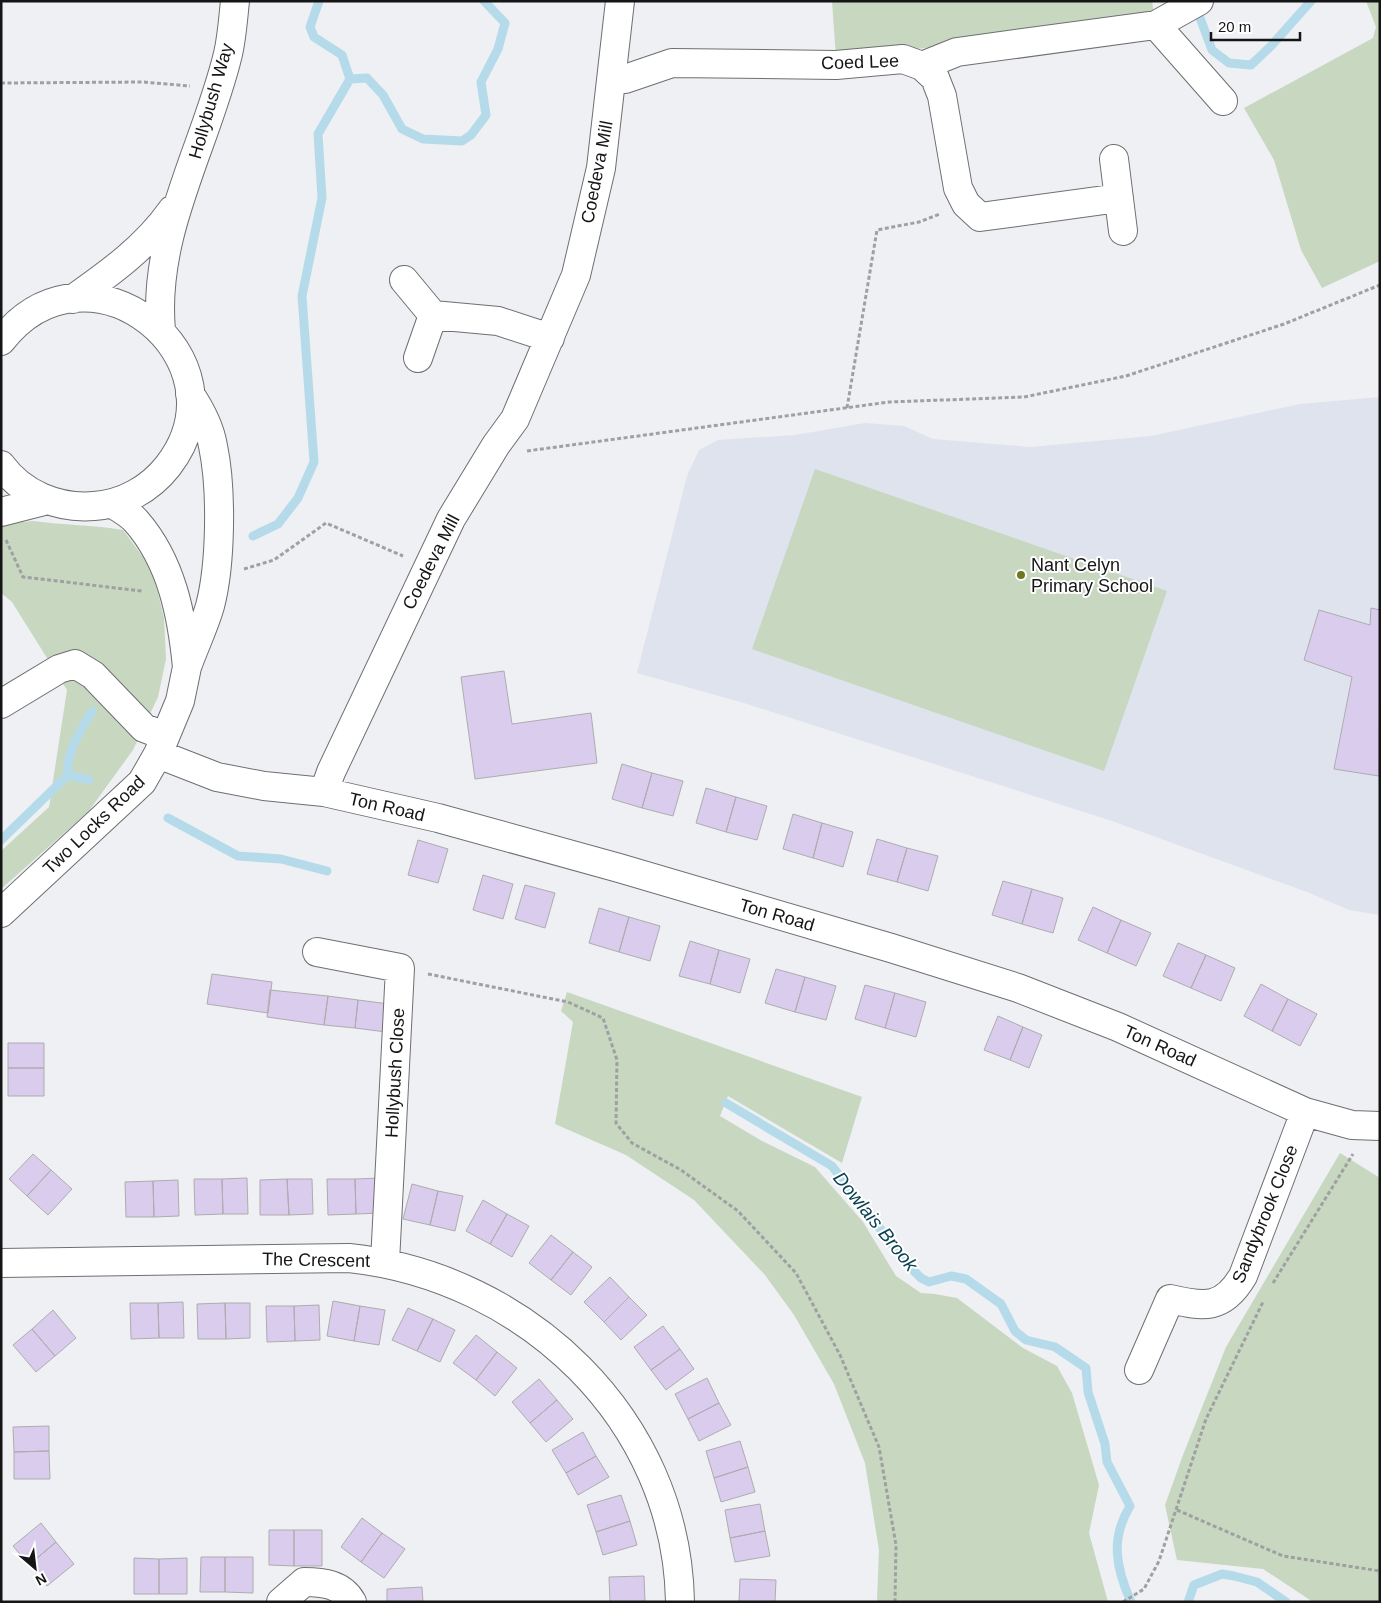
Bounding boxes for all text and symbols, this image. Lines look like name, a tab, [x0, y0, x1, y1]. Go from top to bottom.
scale bar	[1211, 10, 1300, 42]
text: 20 m	[1218, 18, 1251, 35]
street label: Hollybush Way	[185, 41, 237, 161]
street label: Coed Lee	[821, 51, 899, 73]
street label: Coedeva Mill	[577, 119, 617, 225]
street label: Coedeva Mill	[398, 511, 464, 613]
place label: Nant Celyn Primary School	[1031, 555, 1153, 596]
marker: Nant Celyn Primary School	[1015, 569, 1027, 581]
street label: Two Locks Road	[39, 772, 149, 878]
street label: Ton Road	[347, 789, 427, 825]
street label: Ton Road	[737, 895, 817, 935]
street label: Hollybush Close	[382, 1008, 408, 1138]
street label: Ton Road	[1121, 1021, 1199, 1071]
street label: Sandybrook Close	[1228, 1142, 1302, 1286]
water label: Dowlais Brook	[829, 1168, 923, 1276]
street label: The Crescent	[262, 1249, 370, 1271]
north arrow	[10, 1543, 60, 1593]
text: N	[33, 1570, 49, 1589]

